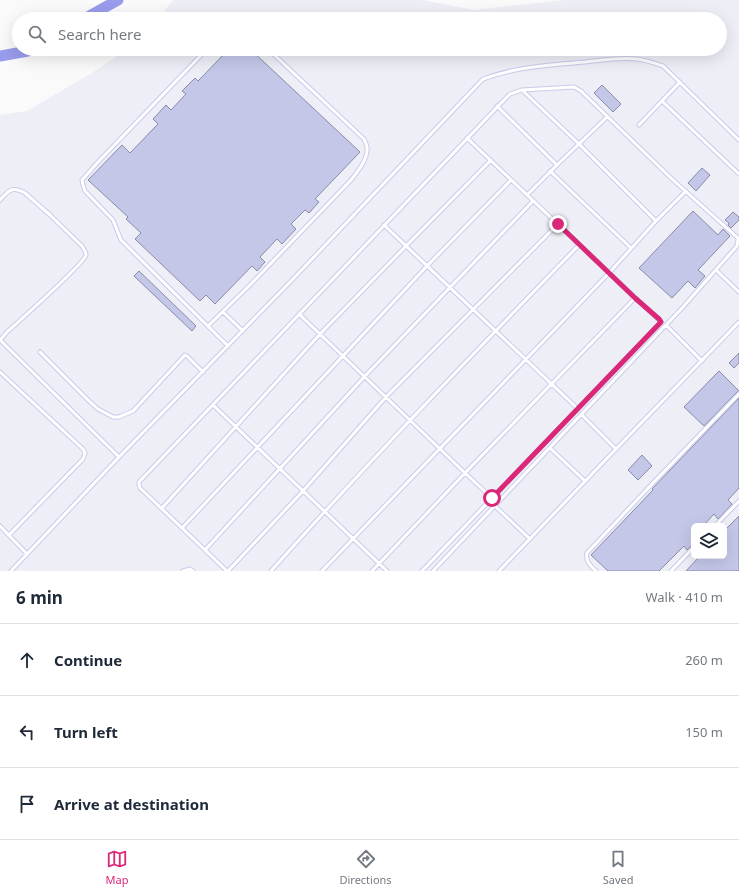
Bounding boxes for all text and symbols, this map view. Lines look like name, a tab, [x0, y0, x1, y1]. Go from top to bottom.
search box	[12, 12, 727, 56]
icon: search	[26, 23, 48, 45]
text: Search here	[58, 24, 141, 44]
route end	[549, 215, 567, 233]
route start	[483, 489, 501, 507]
map controls	[691, 523, 727, 559]
button: layers	[691, 523, 727, 559]
text: 6 min	[16, 586, 63, 609]
text: Walk · 410 m	[645, 588, 723, 606]
icon: ahead	[16, 649, 38, 671]
text: Continue	[54, 650, 122, 670]
text: 260 m	[685, 651, 723, 669]
icon: left	[16, 721, 38, 743]
text: Turn left	[54, 722, 118, 742]
text: 150 m	[685, 723, 723, 741]
icon: arrive	[16, 793, 38, 815]
text: Arrive at destination	[54, 794, 209, 814]
tab: Map	[106, 848, 128, 887]
tab: Directions	[339, 848, 392, 887]
tab: Saved	[603, 848, 633, 887]

